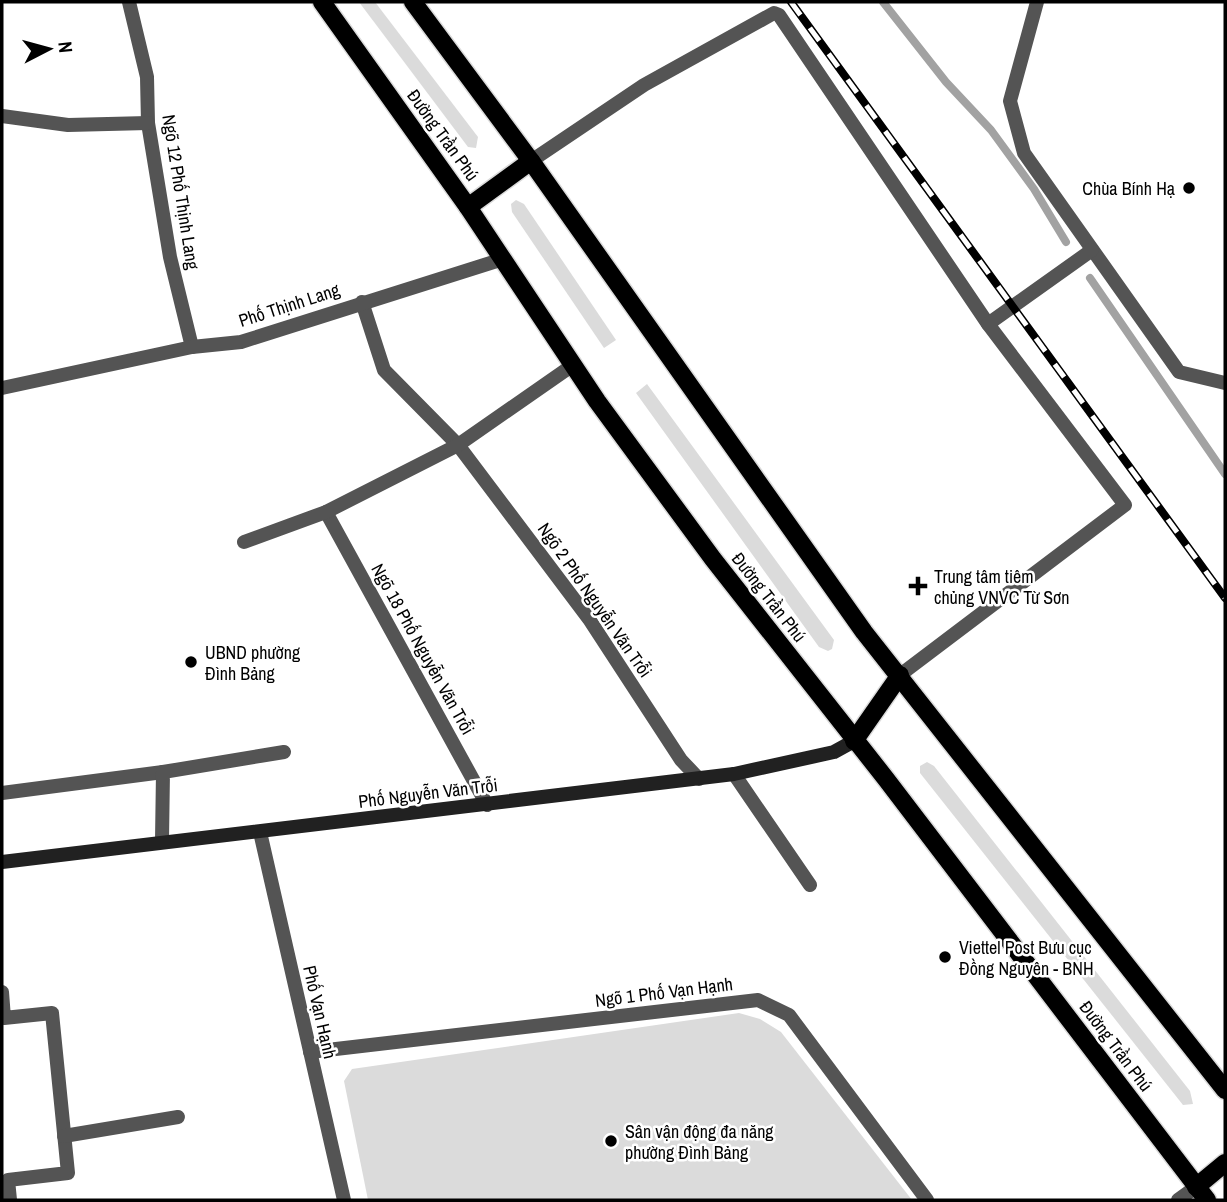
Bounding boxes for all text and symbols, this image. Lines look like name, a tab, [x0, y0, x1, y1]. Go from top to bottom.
north arrow	[14, 14, 84, 84]
text: N	[52, 40, 79, 54]
street label: Đường Trần Phú	[401, 84, 485, 186]
street label: Ngõ 12 Phố Thịnh Lang	[156, 113, 206, 272]
place label: Chùa Bính Hạ	[1082, 176, 1175, 201]
marker: Chùa Bính Hạ	[1181, 180, 1197, 196]
street label: Phố Thịnh Lang	[235, 277, 343, 333]
street label: Ngõ 2 Phố Nguyễn Văn Trỗi	[532, 518, 658, 682]
street label: Đường Trần Phú	[726, 547, 812, 647]
street label: Ngõ 18 Phố Nguyễn Văn Trỗi	[366, 559, 480, 739]
place label: Trung tâm tiêm chủng VNVC Từ Sơn	[934, 564, 1070, 610]
marker: Trung tâm tiêm chủng VNVC Từ Sơn	[908, 576, 928, 596]
place label: UBND phường Đình Bảng	[205, 640, 301, 686]
marker: UBND phường Đình Bảng	[183, 654, 199, 670]
street label: Phố Nguyễn Văn Trỗi	[357, 772, 499, 814]
place label: Viettel Post Bưu cục Đồng Nguyên - BNH	[959, 935, 1094, 981]
marker: Viettel Post Bưu cục Đồng Nguyên - BNH	[937, 949, 953, 965]
street label: Phố Vạn Hạnh	[297, 963, 343, 1061]
street label: Ngõ 1 Phố Vạn Hạnh	[594, 971, 734, 1013]
street label: Đường Trần Phú	[1074, 996, 1158, 1096]
place label: Sân vận động đa năng phường Đình Bảng	[625, 1119, 774, 1165]
marker: Sân vận động đa năng phường Đình Bảng	[603, 1133, 619, 1149]

